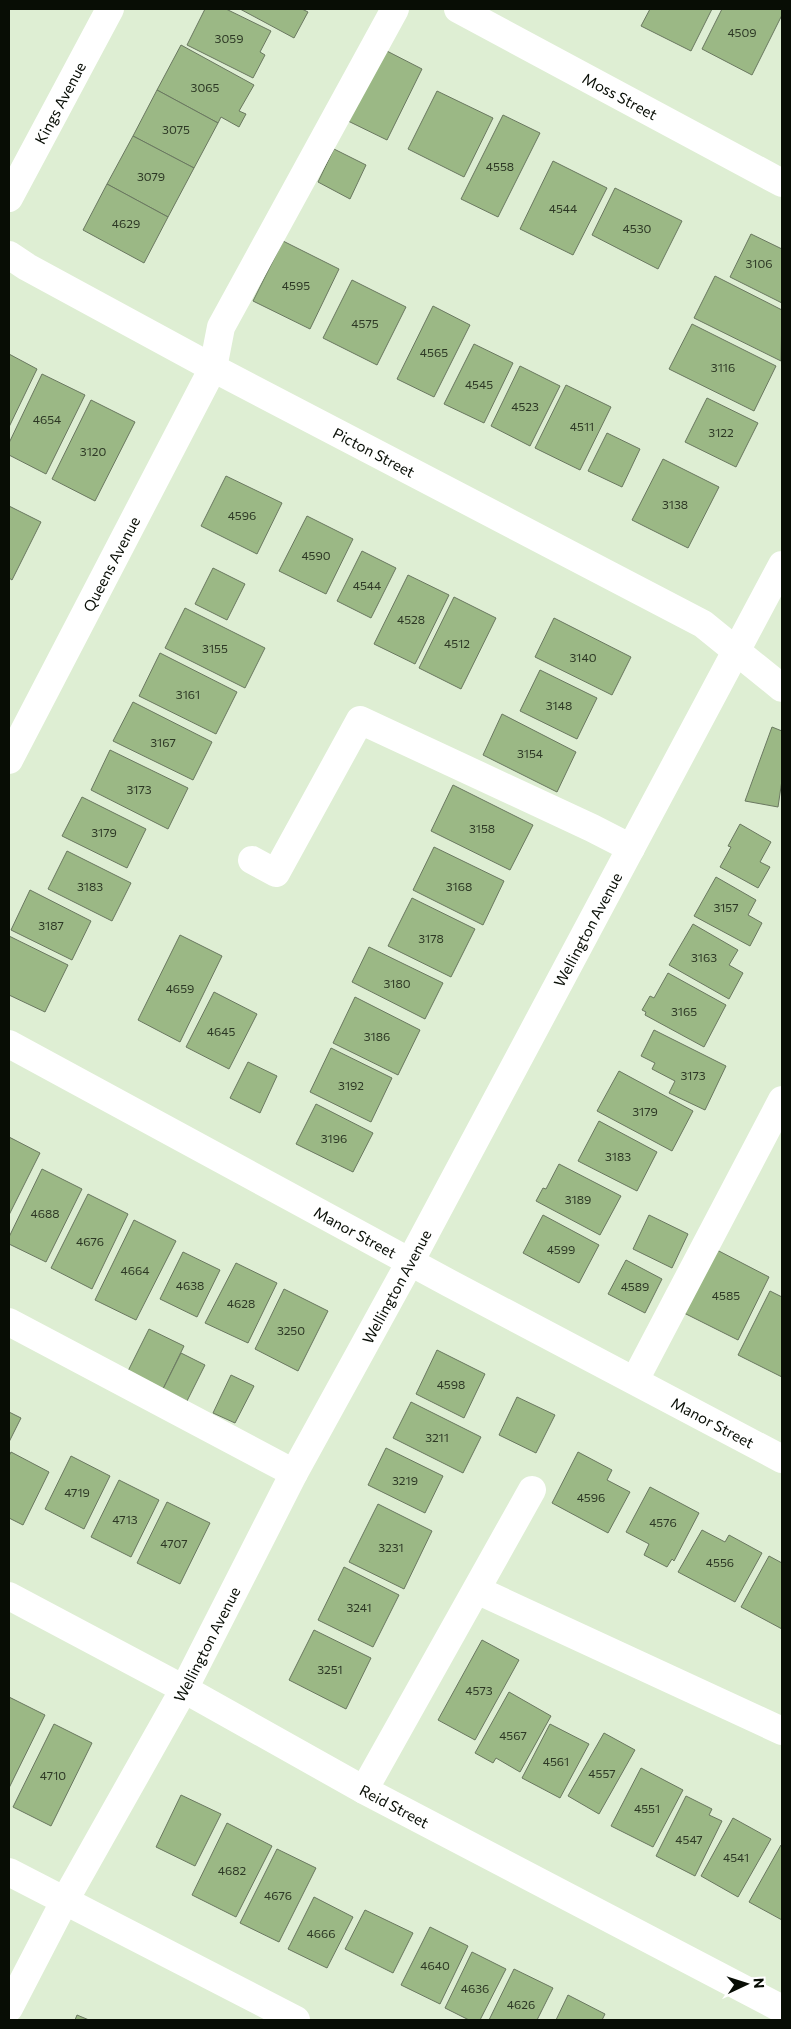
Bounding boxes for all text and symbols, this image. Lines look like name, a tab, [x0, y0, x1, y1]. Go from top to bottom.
house number: 4509	[727, 25, 757, 39]
house number: 3059	[215, 31, 243, 45]
street label: Kings Avenue	[31, 59, 89, 147]
street label: Moss Street	[580, 69, 661, 123]
house number: 3065	[191, 80, 220, 94]
house number: 3075	[162, 122, 190, 136]
house number: 4558	[486, 159, 514, 173]
house number: 3079	[137, 169, 165, 183]
house number: 4544	[549, 201, 577, 215]
house number: 4629	[112, 216, 140, 230]
house number: 4530	[623, 221, 652, 235]
house number: 3106	[745, 256, 773, 270]
house number: 4595	[282, 278, 310, 292]
house number: 4575	[351, 316, 379, 330]
house number: 4565	[420, 345, 448, 359]
house number: 3116	[711, 360, 735, 374]
house number: 4545	[465, 377, 493, 391]
house number: 4523	[511, 399, 539, 413]
house number: 4654	[33, 412, 61, 426]
house number: 4511	[570, 419, 594, 433]
street label: Picton Street	[330, 423, 418, 481]
house number: 3122	[708, 425, 734, 439]
house number: 3120	[80, 444, 106, 458]
house number: 3138	[662, 497, 688, 511]
house number: 4596	[228, 508, 256, 522]
street label: Queens Avenue	[79, 513, 143, 615]
house number: 4590	[301, 548, 331, 562]
house number: 4544	[353, 578, 381, 592]
house number: 4528	[397, 612, 425, 626]
house number: 4512	[444, 636, 470, 650]
house number: 3155	[202, 641, 228, 655]
house number: 3140	[569, 650, 597, 664]
house number: 3161	[176, 687, 200, 701]
house number: 3148	[546, 698, 572, 712]
house number: 3167	[150, 735, 176, 749]
house number: 3154	[517, 746, 543, 760]
house number: 3173	[126, 782, 152, 796]
house number: 3158	[469, 821, 495, 835]
house number: 3179	[91, 825, 117, 839]
street label: Wellington Avenue	[550, 869, 625, 990]
house number: 3183	[77, 879, 103, 893]
house number: 3168	[446, 879, 472, 893]
house number: 3157	[713, 900, 739, 914]
house number: 3187	[38, 918, 64, 932]
house number: 3178	[418, 931, 444, 945]
house number: 3163	[691, 950, 717, 964]
house number: 3180	[383, 976, 411, 990]
house number: 4659	[166, 981, 194, 995]
house number: 3165	[671, 1004, 697, 1018]
house number: 4645	[207, 1024, 235, 1038]
house number: 3186	[364, 1029, 390, 1043]
house number: 3173	[680, 1068, 706, 1082]
house number: 3192	[338, 1078, 364, 1092]
house number: 3179	[632, 1104, 658, 1118]
house number: 3196	[321, 1131, 347, 1145]
house number: 3183	[605, 1149, 631, 1163]
house number: 3189	[565, 1192, 591, 1206]
street label: Manor Street	[311, 1202, 399, 1262]
house number: 4688	[30, 1206, 60, 1220]
street label: Wellington Avenue	[358, 1226, 435, 1347]
house number: 4676	[76, 1234, 104, 1248]
house number: 4599	[547, 1242, 575, 1256]
house number: 4664	[121, 1263, 149, 1277]
house number: 4638	[176, 1278, 204, 1292]
house number: 4589	[621, 1279, 649, 1293]
house number: 4585	[712, 1288, 740, 1302]
house number: 4628	[227, 1296, 255, 1310]
house number: 3250	[277, 1323, 305, 1337]
house number: 4598	[437, 1377, 465, 1391]
street label: Manor Street	[668, 1393, 757, 1452]
house number: 3211	[425, 1430, 449, 1444]
house number: 3219	[392, 1473, 418, 1487]
house number: 4719	[64, 1485, 90, 1499]
house number: 4596	[577, 1490, 605, 1504]
house number: 4713	[112, 1512, 138, 1526]
house number: 4576	[649, 1515, 677, 1529]
house number: 4707	[160, 1536, 188, 1550]
house number: 3231	[378, 1540, 404, 1554]
house number: 4556	[706, 1555, 734, 1569]
street label: Wellington Avenue	[170, 1584, 244, 1705]
house number: 3241	[346, 1600, 372, 1614]
house number: 3251	[317, 1662, 343, 1676]
house number: 4573	[465, 1683, 493, 1697]
house number: 4567	[499, 1728, 527, 1742]
house number: 4561	[543, 1754, 569, 1768]
house number: 4557	[588, 1766, 616, 1780]
house number: 4710	[40, 1768, 66, 1782]
street label: Reid Street	[357, 1781, 432, 1831]
house number: 4551	[634, 1801, 660, 1815]
house number: 4547	[675, 1832, 703, 1846]
house number: 4541	[723, 1850, 749, 1864]
house number: 4682	[218, 1863, 247, 1877]
house number: 4676	[264, 1888, 292, 1902]
house number: 4666	[306, 1926, 336, 1940]
house number: 4640	[420, 1958, 450, 1972]
north arrow	[721, 1959, 771, 2009]
text: N	[751, 1977, 768, 1989]
house number: 4636	[461, 1981, 489, 1995]
house number: 4626	[507, 1997, 535, 2011]

